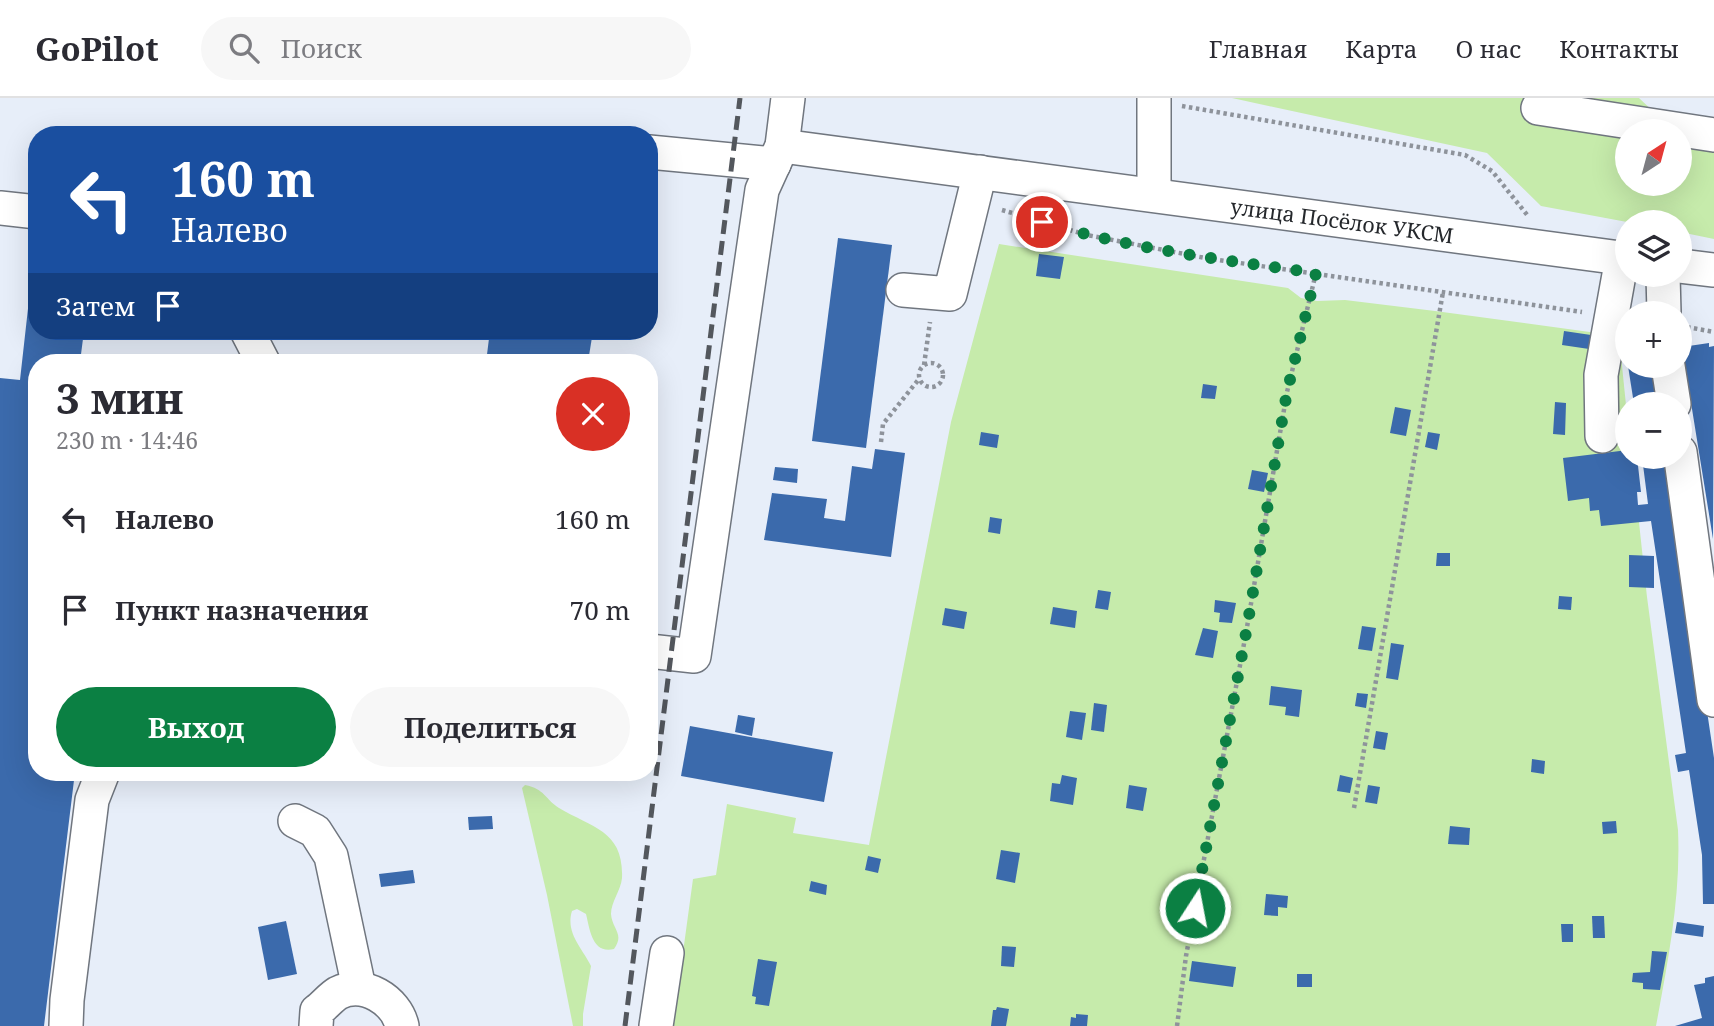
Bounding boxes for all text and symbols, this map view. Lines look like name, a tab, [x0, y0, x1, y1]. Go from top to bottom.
search box	[201, 17, 691, 80]
text: GoPilot	[35, 26, 159, 71]
icon: search	[225, 29, 263, 67]
text: Поиск	[281, 30, 362, 66]
text: Главная	[1209, 32, 1307, 65]
text: Карта	[1345, 32, 1418, 65]
text: О нас	[1456, 32, 1521, 65]
text: Контакты	[1559, 32, 1679, 65]
north arrow	[1615, 119, 1692, 196]
map controls	[1615, 119, 1692, 469]
text: 160 m	[171, 145, 315, 211]
icon: left	[56, 154, 147, 245]
pin	[1012, 192, 1072, 252]
street label: улица Посёлок УКСМ	[1229, 192, 1455, 250]
icon: arrive	[1023, 203, 1061, 241]
text: Налево	[171, 208, 288, 251]
button: layers	[1615, 210, 1692, 287]
icon: arrive	[149, 287, 187, 325]
text: Затем	[56, 288, 135, 324]
button: +	[1615, 301, 1692, 378]
text: 3 мин	[56, 369, 183, 426]
button: close	[556, 377, 630, 451]
button: −	[1615, 392, 1692, 469]
text: 230 m · 14:46	[56, 424, 198, 456]
icon: left	[56, 500, 94, 538]
text: Налево	[115, 501, 214, 537]
text: 160 m	[555, 501, 630, 537]
icon: arrive	[56, 591, 94, 629]
text: Пункт назначения	[115, 592, 368, 628]
text: 70 m	[570, 592, 630, 628]
button: Выход	[56, 687, 336, 767]
button: Поделиться	[350, 687, 630, 767]
position arrow	[1158, 871, 1232, 945]

